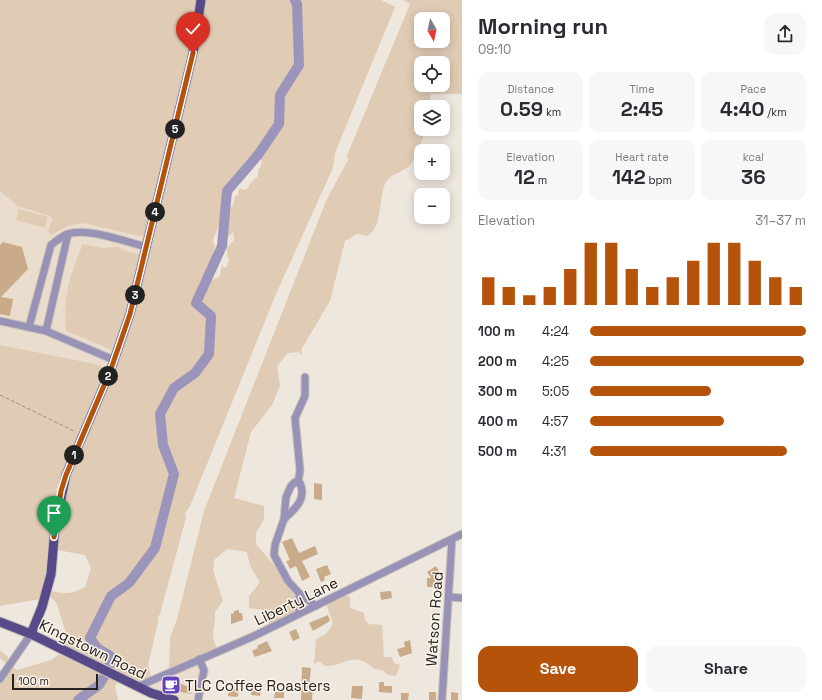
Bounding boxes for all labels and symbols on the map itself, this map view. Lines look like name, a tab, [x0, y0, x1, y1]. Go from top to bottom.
pin	[176, 12, 210, 53]
north arrow	[414, 12, 450, 48]
pin: 5	[165, 119, 185, 139]
pin: 4	[145, 202, 165, 222]
pin: 3	[125, 285, 145, 305]
pin: 2	[98, 366, 118, 386]
pin: 1	[64, 445, 84, 465]
pin	[37, 496, 71, 537]
street label: Watson Road	[421, 571, 447, 667]
street label: Liberty Lane	[251, 572, 341, 629]
street label: Kingstown Road	[36, 615, 150, 683]
scale bar	[12, 672, 98, 691]
cafe icon: TLC Coffee Roasters	[160, 674, 182, 696]
place label: TLC Coffee Roasters	[185, 676, 331, 695]

